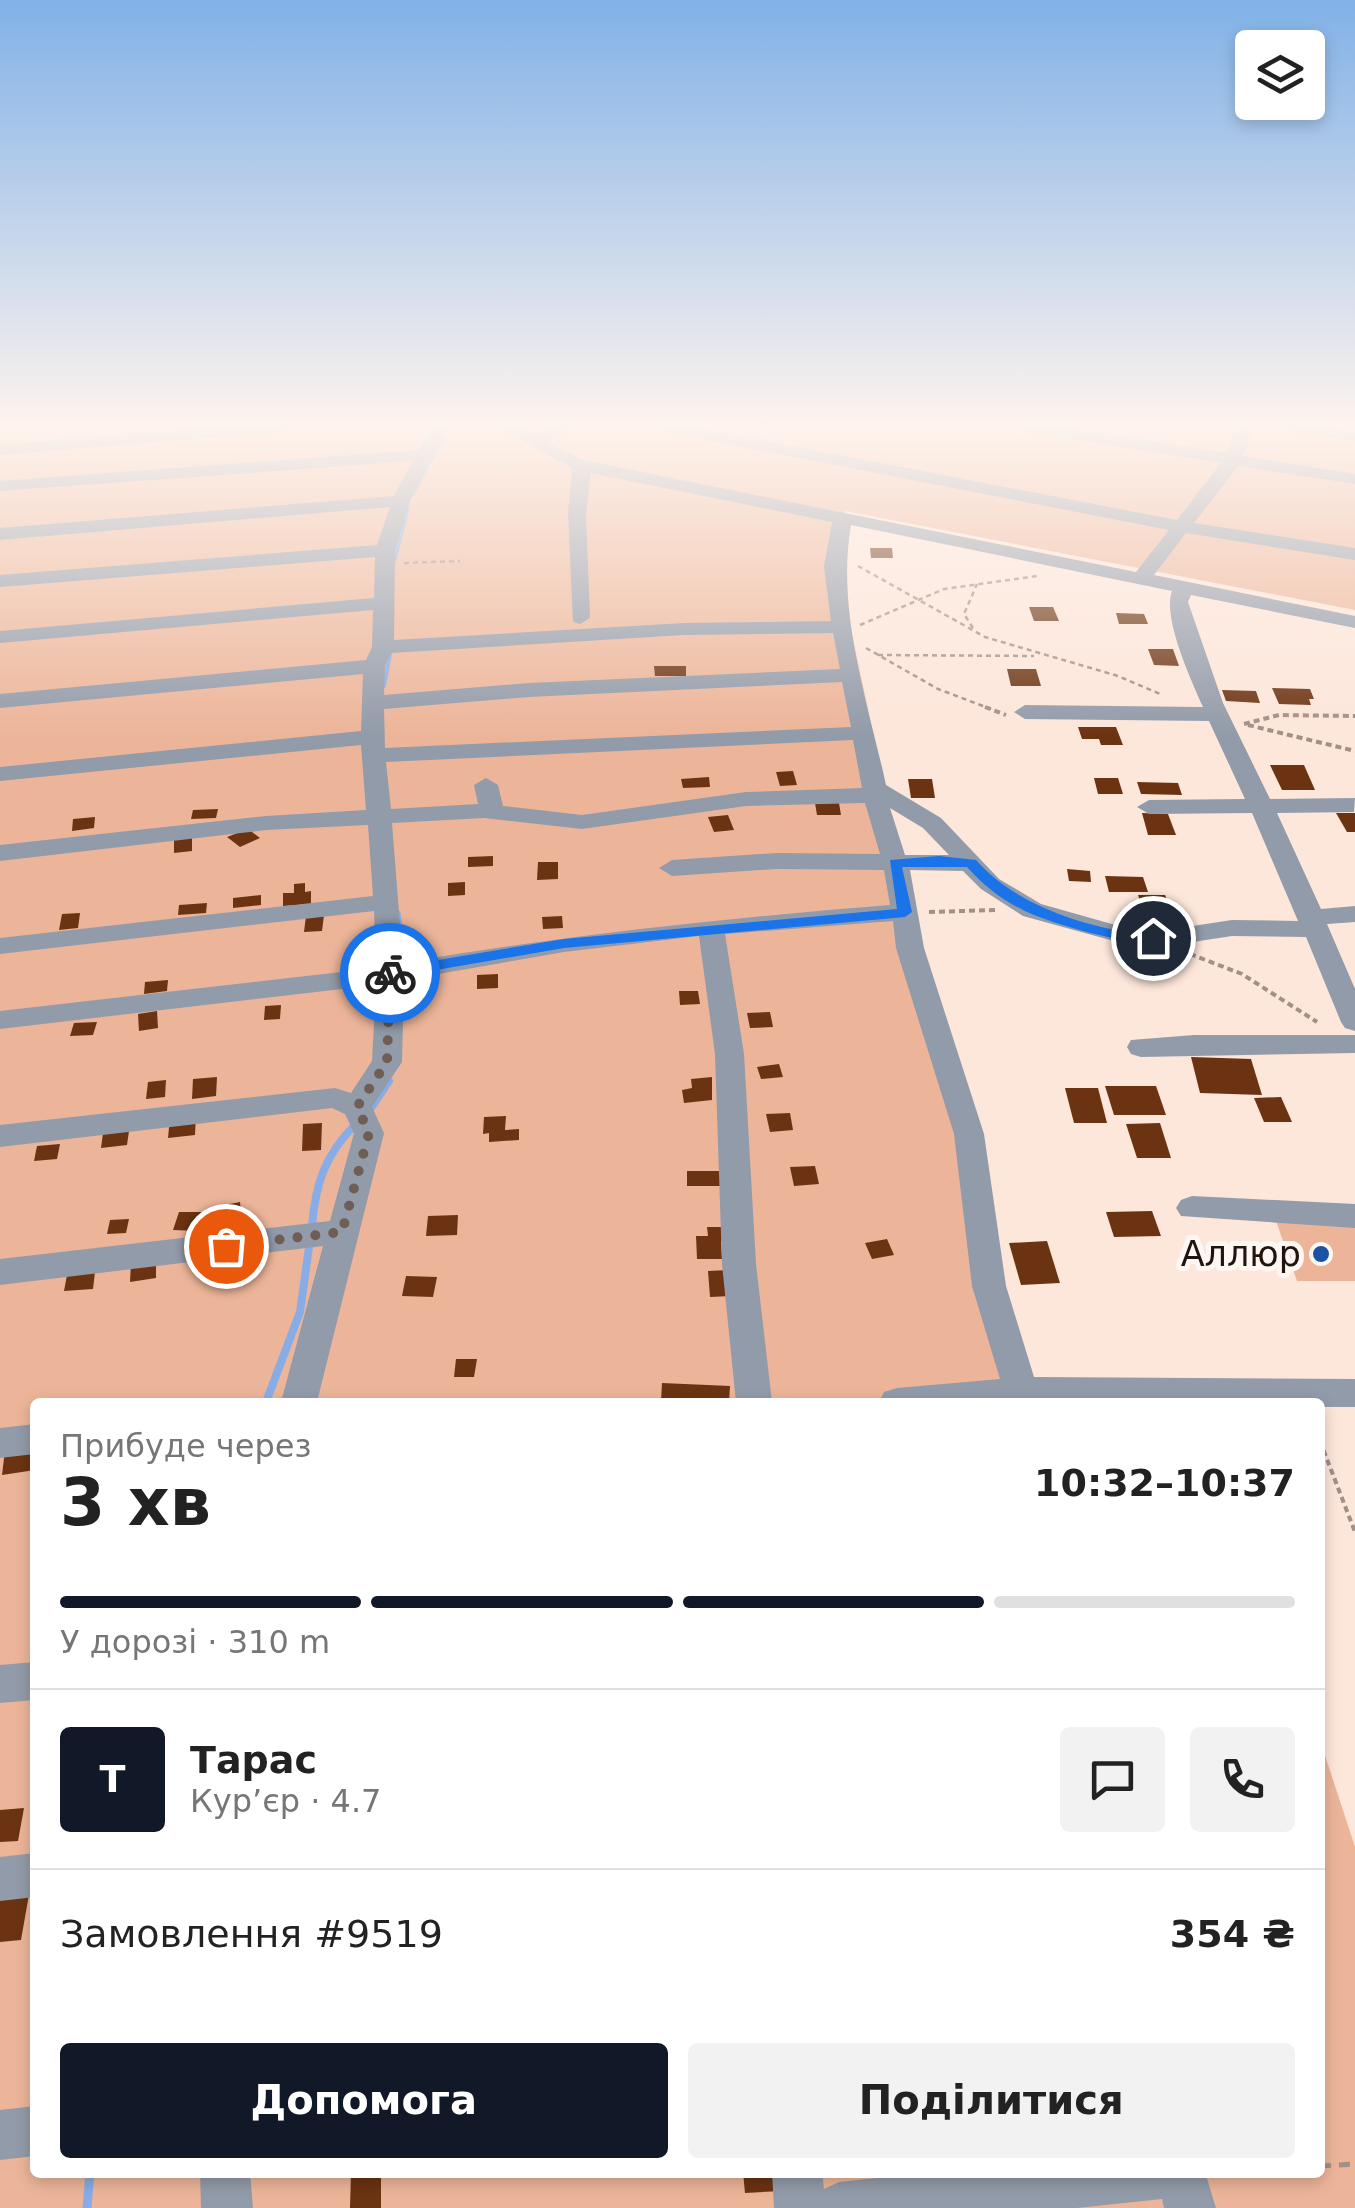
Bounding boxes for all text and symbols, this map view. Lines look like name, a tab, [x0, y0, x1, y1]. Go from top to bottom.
map controls	[1235, 30, 1325, 120]
button: layers	[1235, 30, 1325, 120]
pin	[1111, 896, 1196, 981]
icon: home	[1126, 911, 1181, 966]
courier	[340, 923, 440, 1023]
icon: bike	[363, 946, 418, 1001]
pin	[184, 1204, 269, 1289]
icon: bag	[199, 1219, 254, 1274]
place label: Аллюр	[1181, 1234, 1301, 1274]
marker: Аллюр	[1310, 1243, 1332, 1265]
text: Прибуде через	[60, 1427, 311, 1465]
text: 10:32–10:37	[1034, 1461, 1295, 1505]
text: 3 хв	[60, 1465, 211, 1540]
text: У дорозі · 310 m	[60, 1623, 330, 1661]
button: chat	[1060, 1727, 1165, 1832]
button: phone	[1190, 1727, 1295, 1832]
text: Тарас	[190, 1738, 317, 1782]
text: Т	[100, 1757, 125, 1801]
text: Кур’єр · 4.7	[190, 1782, 381, 1820]
text: Замовлення #9519	[60, 1912, 443, 1956]
text: 354 ₴	[1170, 1912, 1295, 1956]
button: Допомога	[60, 2043, 668, 2158]
button: Поділитися	[688, 2043, 1295, 2158]

